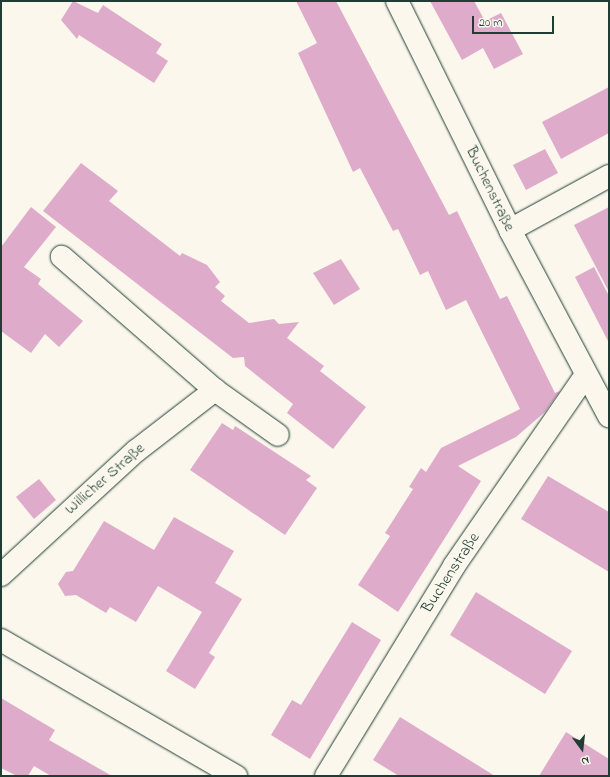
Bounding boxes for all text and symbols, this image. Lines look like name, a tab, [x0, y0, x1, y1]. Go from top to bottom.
scale bar	[474, 8, 556, 34]
text: 20 m	[479, 14, 502, 32]
street label: Buchenstraße	[461, 143, 519, 235]
street label: Willicher Straße	[61, 439, 149, 519]
street label: Buchenstraße	[418, 529, 484, 617]
north arrow	[562, 729, 602, 769]
text: N	[579, 752, 591, 769]

